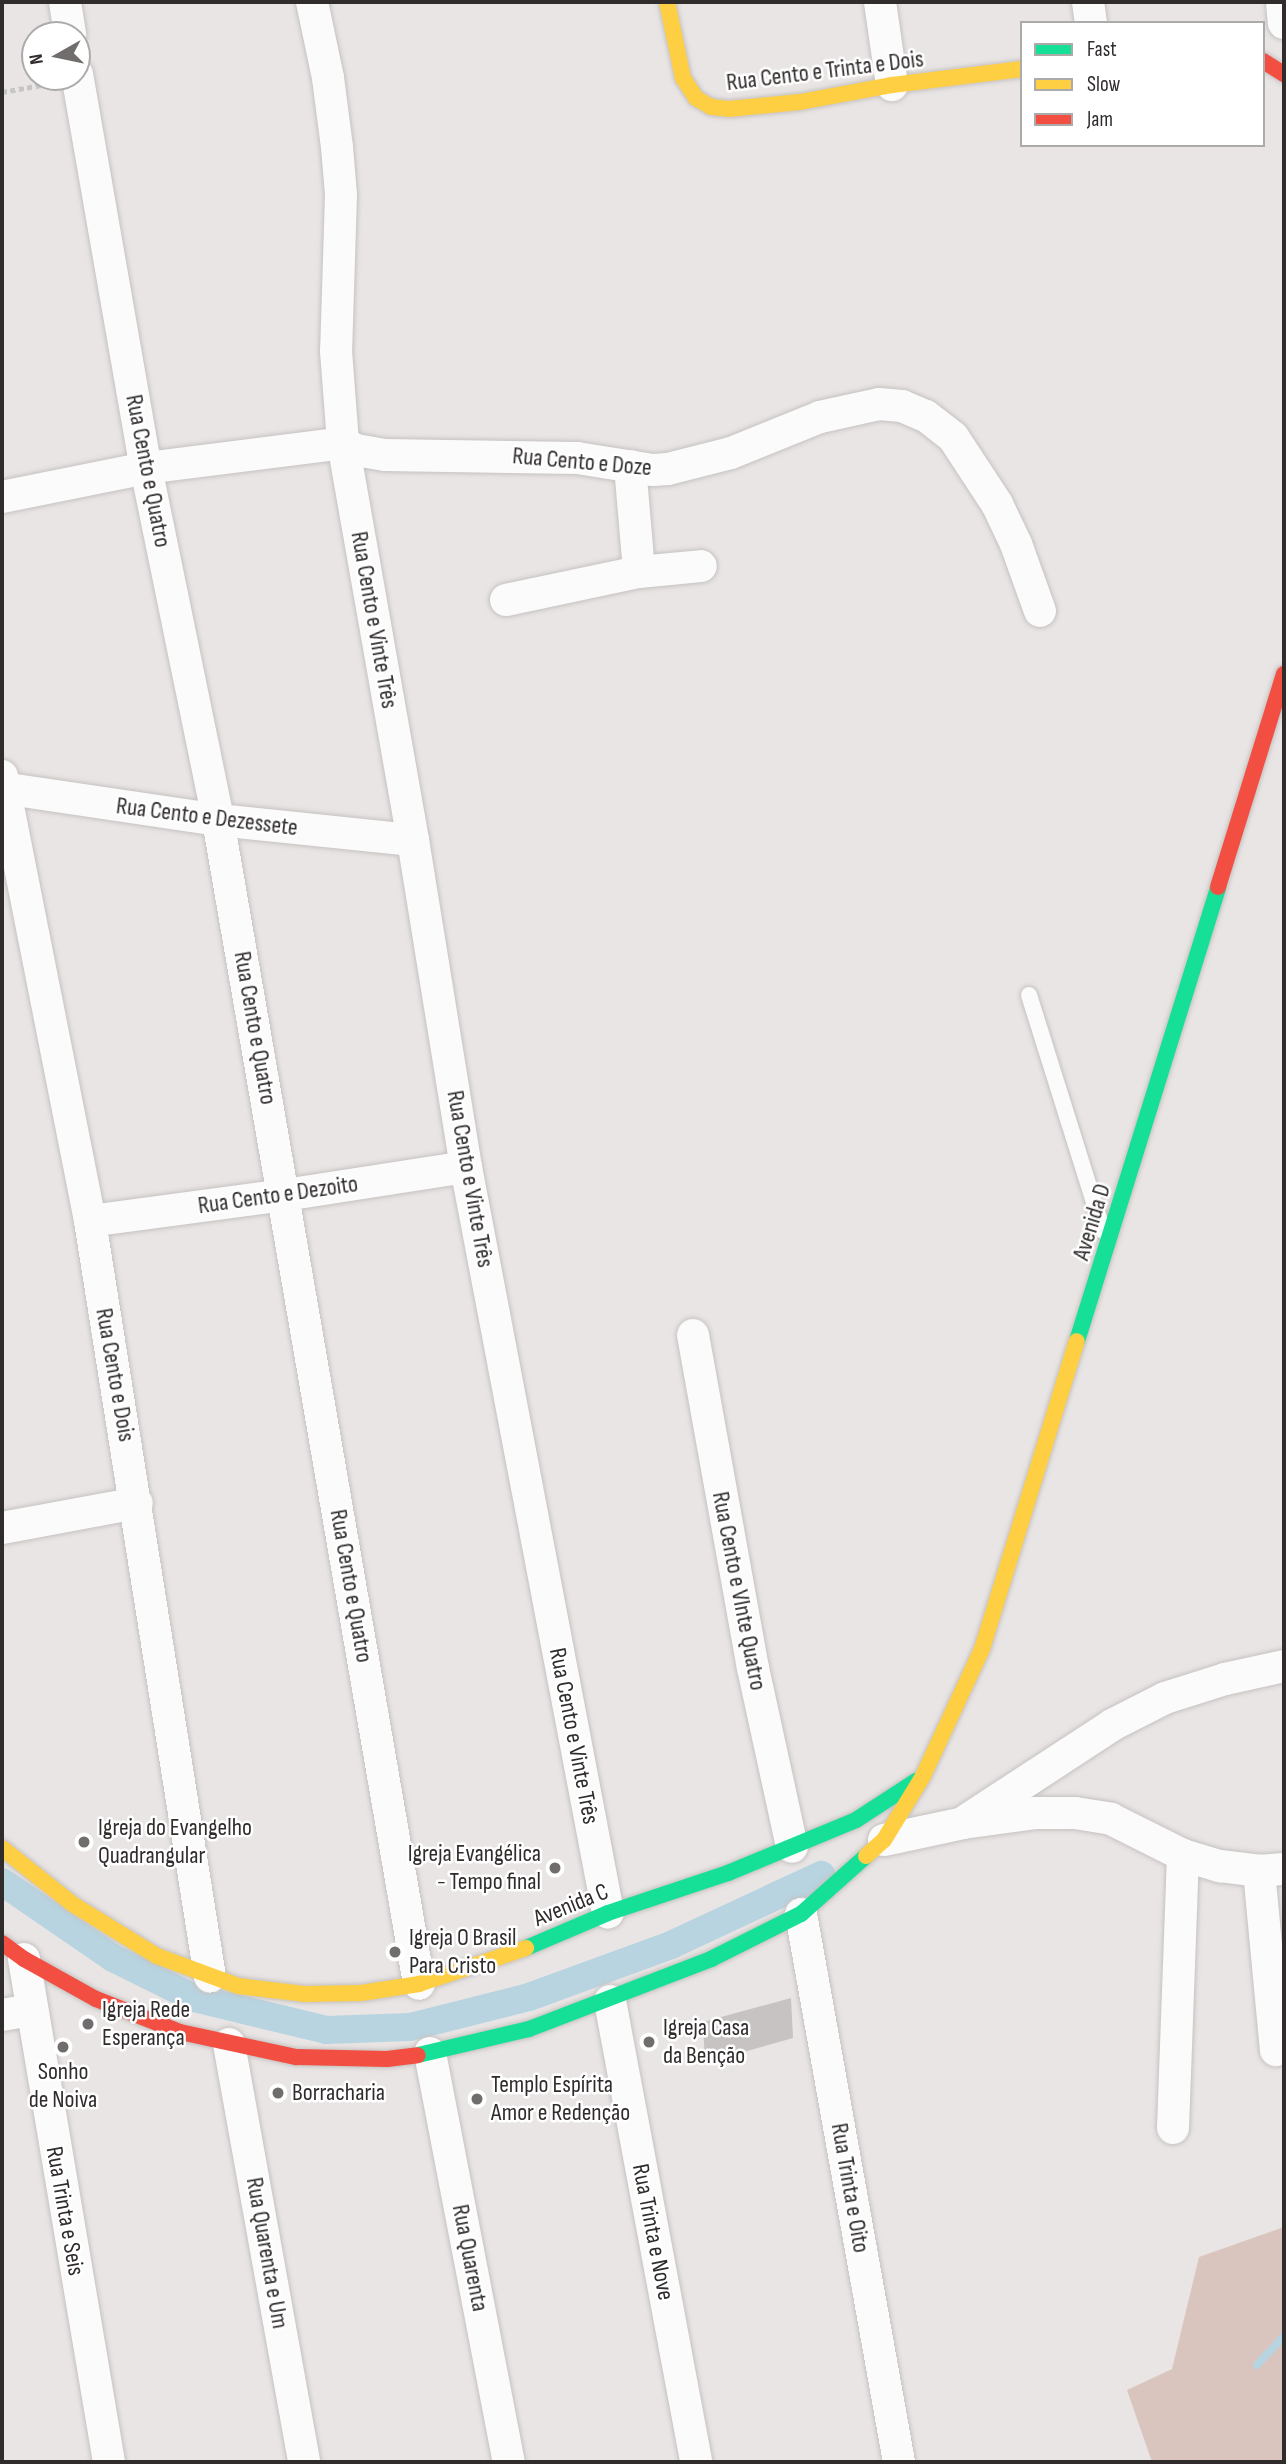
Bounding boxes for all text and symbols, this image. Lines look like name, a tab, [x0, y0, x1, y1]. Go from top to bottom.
north arrow	[21, 21, 91, 91]
legend	[1020, 21, 1265, 147]
text: Fast	[1087, 37, 1117, 62]
street label: Rua Cento e Trinta e Dois	[725, 45, 925, 97]
text: N	[25, 52, 49, 66]
text: Slow	[1087, 72, 1120, 97]
text: Jam	[1087, 107, 1113, 132]
street label: Rua Cento e Quatro	[119, 392, 177, 550]
street label: Rua Cento e Doze	[511, 442, 653, 482]
street label: Rua Cento e Vinte Três	[344, 529, 404, 711]
street label: Rua Cento e Dezessete	[115, 792, 299, 842]
street label: Rua Cento e Quatro	[227, 949, 283, 1107]
street label: Rua Cento e Vinte Três	[440, 1088, 500, 1270]
street label: Rua Cento e Dezoito	[196, 1170, 360, 1220]
street label: Avenida D	[1067, 1180, 1117, 1264]
street label: Rua Cento e Dois	[89, 1306, 141, 1444]
street label: Rua Cento e VInte Quatro	[706, 1489, 772, 1693]
street label: Rua Cento e Quatro	[323, 1507, 379, 1665]
street label: Rua Cento e Vinte Três	[543, 1645, 605, 1827]
place label: Igreja do Evangelho Quadrangular	[98, 1814, 252, 1870]
marker: Igreja do Evangelho Quadrangular	[76, 1834, 92, 1850]
place label: Igreja Evangélica - Tempo final	[408, 1840, 541, 1896]
marker: Igreja Evangélica - Tempo final	[547, 1860, 563, 1876]
street label: Avenida C	[529, 1877, 613, 1933]
place label: Igreja O Brasil Para Cristo	[409, 1924, 517, 1980]
marker: Igreja O Brasil Para Cristo	[387, 1944, 403, 1960]
place label: Igreja Rede Esperança	[102, 1996, 190, 2052]
place label: Igreja Casa da Benção	[663, 2014, 749, 2070]
marker: Igreja Rede Esperança	[80, 2016, 96, 2032]
marker: Igreja Casa da Benção	[641, 2034, 657, 2050]
marker: Sonho de Noiva	[55, 2039, 71, 2055]
place label: Sonho de Noiva	[29, 2058, 97, 2114]
place label: Templo Espírita Amor e Redenção	[491, 2071, 630, 2127]
place label: Borracharia	[292, 2079, 385, 2107]
marker: Borracharia	[270, 2085, 286, 2101]
marker: Templo Espírita Amor e Redenção	[469, 2091, 485, 2107]
street label: Rua Trinta e Oito	[824, 2121, 876, 2255]
street label: Rua Trinta e Seis	[39, 2144, 91, 2278]
street label: Rua Trinta e Nove	[626, 2161, 680, 2303]
street label: Rua Quarenta e Um	[240, 2175, 294, 2331]
street label: Rua Quarenta	[446, 2202, 494, 2314]

